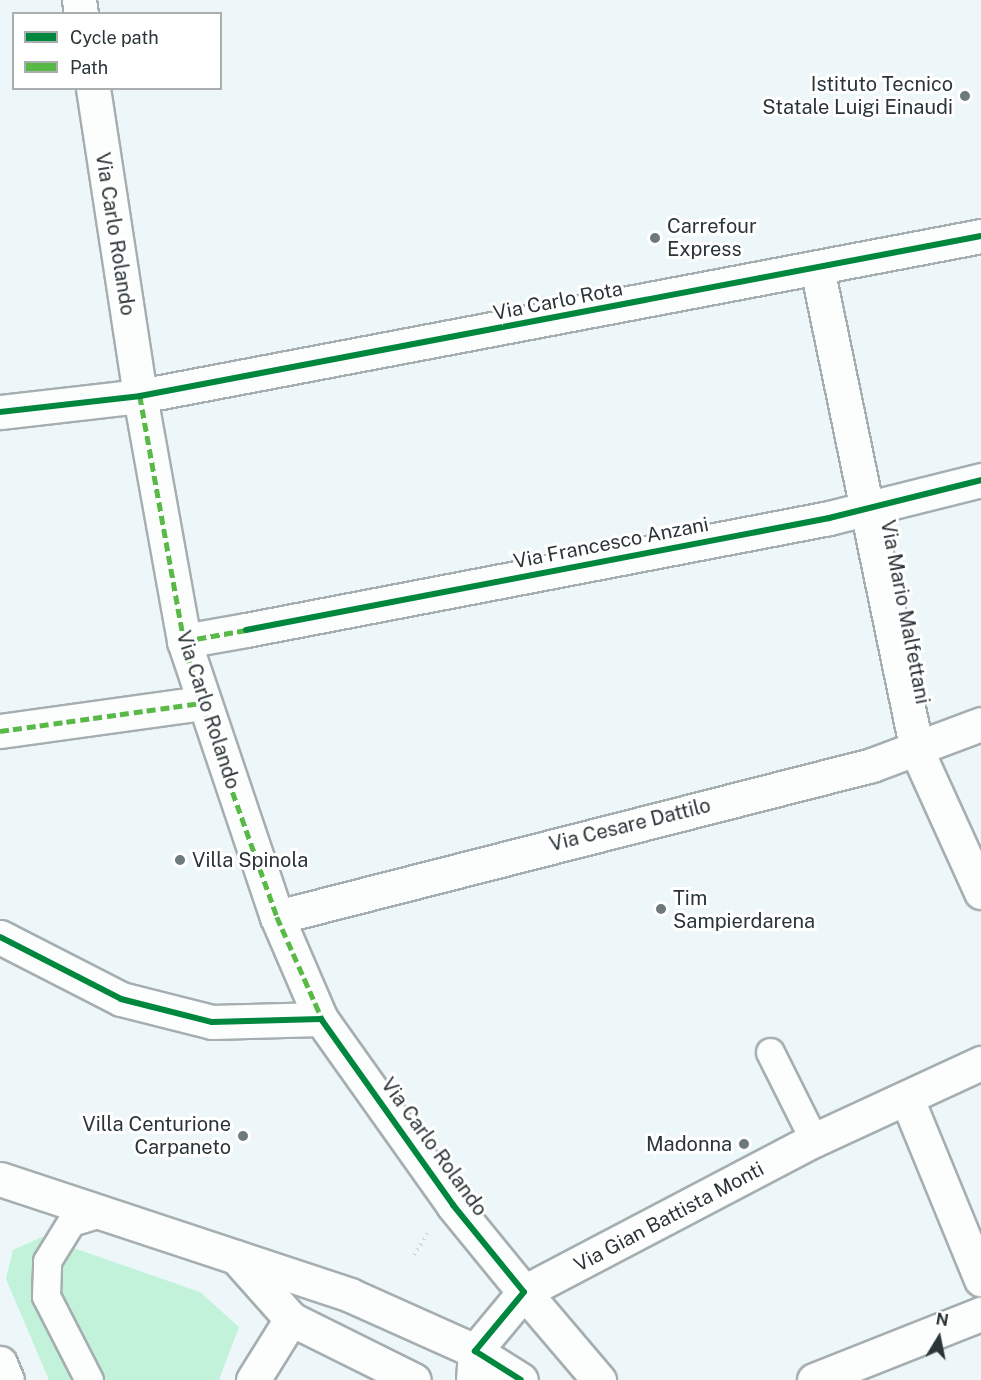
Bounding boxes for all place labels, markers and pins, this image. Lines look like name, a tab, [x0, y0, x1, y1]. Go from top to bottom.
place label: Istituto Tecnico Statale Luigi Einaudi	[762, 72, 953, 119]
marker: Istituto Tecnico Statale Luigi Einaudi	[958, 89, 972, 103]
place label: Carrefour Express	[667, 214, 757, 261]
marker: Carrefour Express	[648, 231, 662, 245]
place label: Villa Spinola	[192, 848, 308, 872]
marker: Villa Spinola	[173, 853, 187, 867]
place label: Tim Sampierdarena	[673, 886, 815, 933]
marker: Tim Sampierdarena	[654, 902, 668, 916]
place label: Villa Centurione Carpaneto	[82, 1112, 231, 1159]
marker: Villa Centurione Carpaneto	[236, 1129, 250, 1143]
place label: Madonna	[646, 1132, 732, 1156]
marker: Madonna	[737, 1137, 751, 1151]

